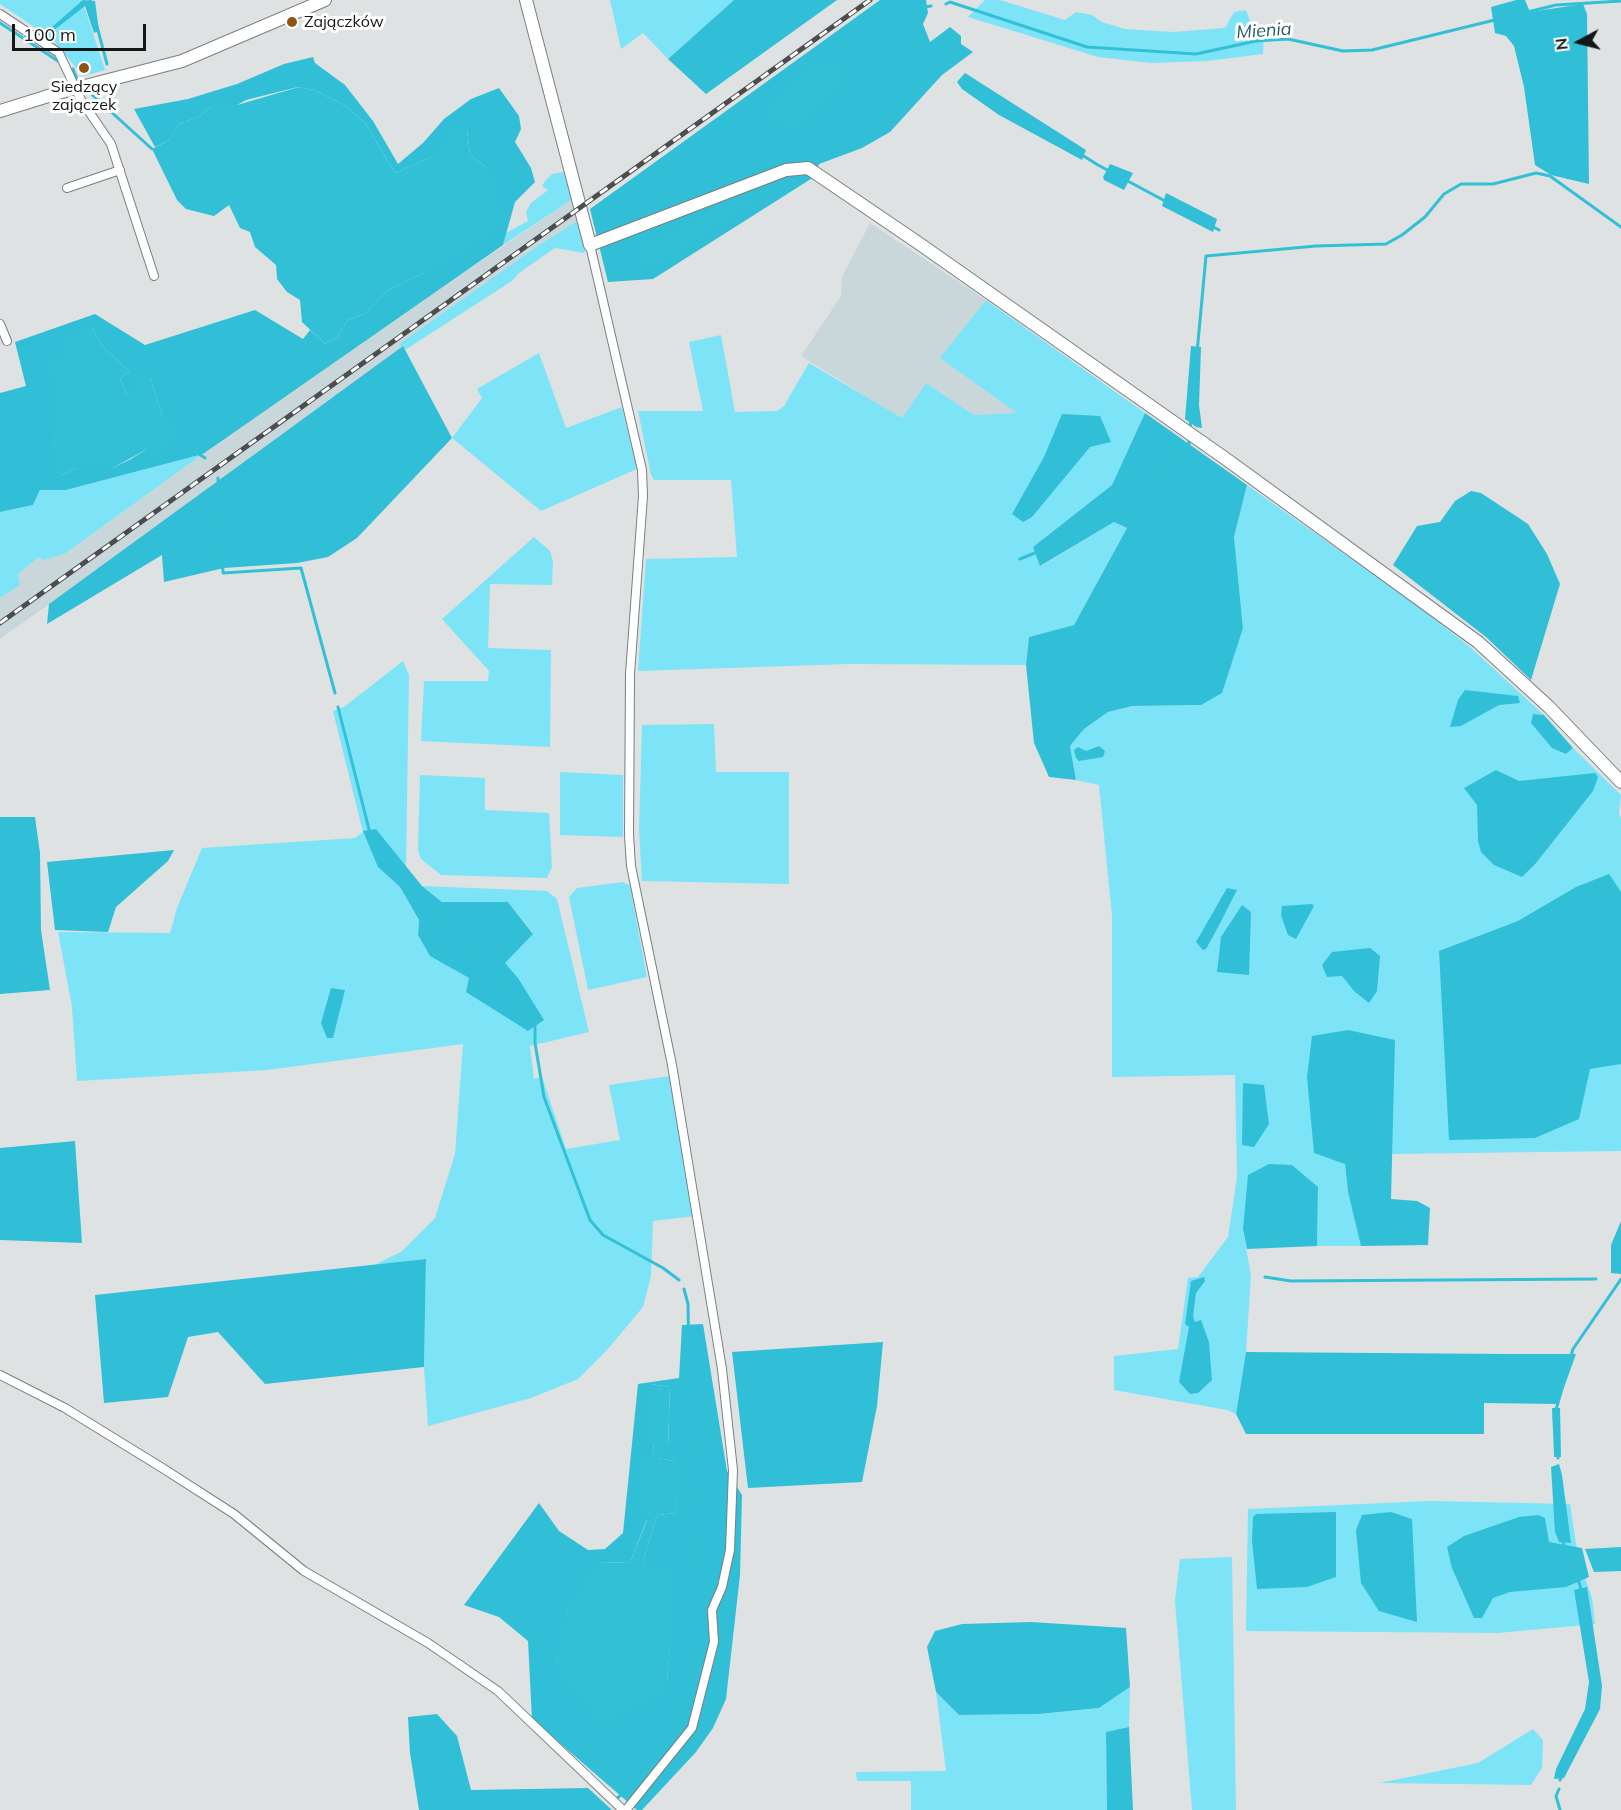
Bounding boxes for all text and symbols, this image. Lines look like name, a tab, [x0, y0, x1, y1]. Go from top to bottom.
scale bar	[15, 12, 148, 50]
place label: Zajączków	[304, 12, 384, 32]
north arrow	[1549, 12, 1609, 72]
marker: Zajączków	[285, 15, 299, 29]
water label: Mienia	[1236, 18, 1292, 44]
text: 100 m	[23, 23, 76, 46]
text: N	[1550, 37, 1572, 51]
marker: Siedzący zajączek	[77, 61, 91, 75]
place label: Siedzący zajączek	[51, 77, 117, 115]

